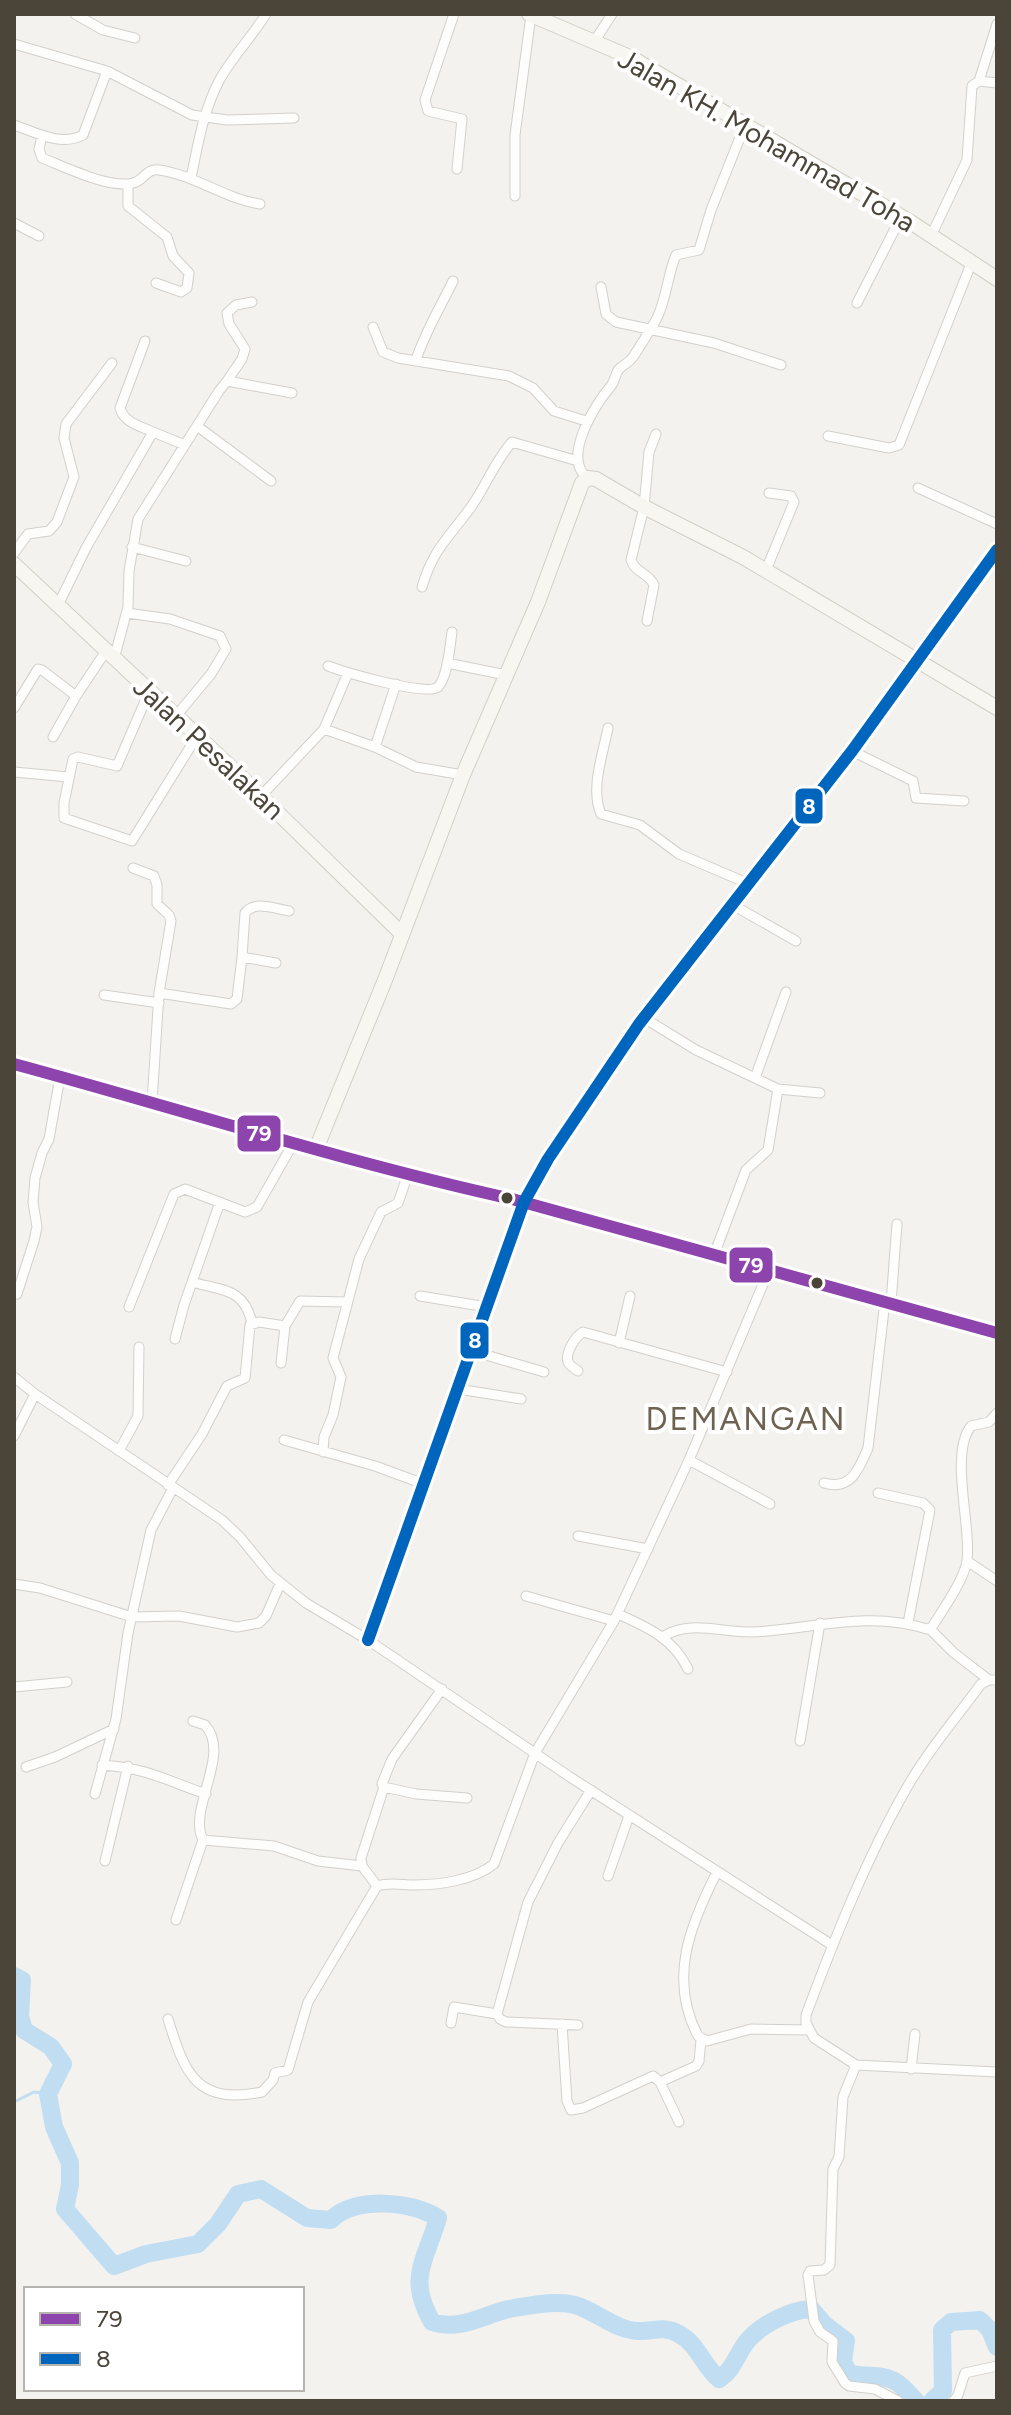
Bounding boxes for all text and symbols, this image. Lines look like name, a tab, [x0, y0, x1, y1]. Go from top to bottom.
street label: Jalan KH. Mohammad Toha	[612, 41, 922, 239]
street label: Jalan Pesalakan	[127, 669, 291, 827]
line badge: 8	[794, 787, 824, 825]
text: 8	[802, 793, 816, 820]
line badge: 79	[236, 1114, 282, 1153]
text: 79	[247, 1120, 272, 1147]
unlabelled marker	[499, 1190, 515, 1206]
line badge: 79	[728, 1246, 774, 1284]
text: 79	[739, 1252, 764, 1279]
unlabelled marker	[809, 1275, 825, 1291]
line badge: 8	[459, 1321, 490, 1360]
text: 8	[468, 1327, 482, 1354]
district label: DEMANGAN	[645, 1400, 847, 1438]
legend	[24, 2287, 304, 2391]
text: 79	[96, 2304, 122, 2333]
text: 8	[96, 2344, 111, 2373]

